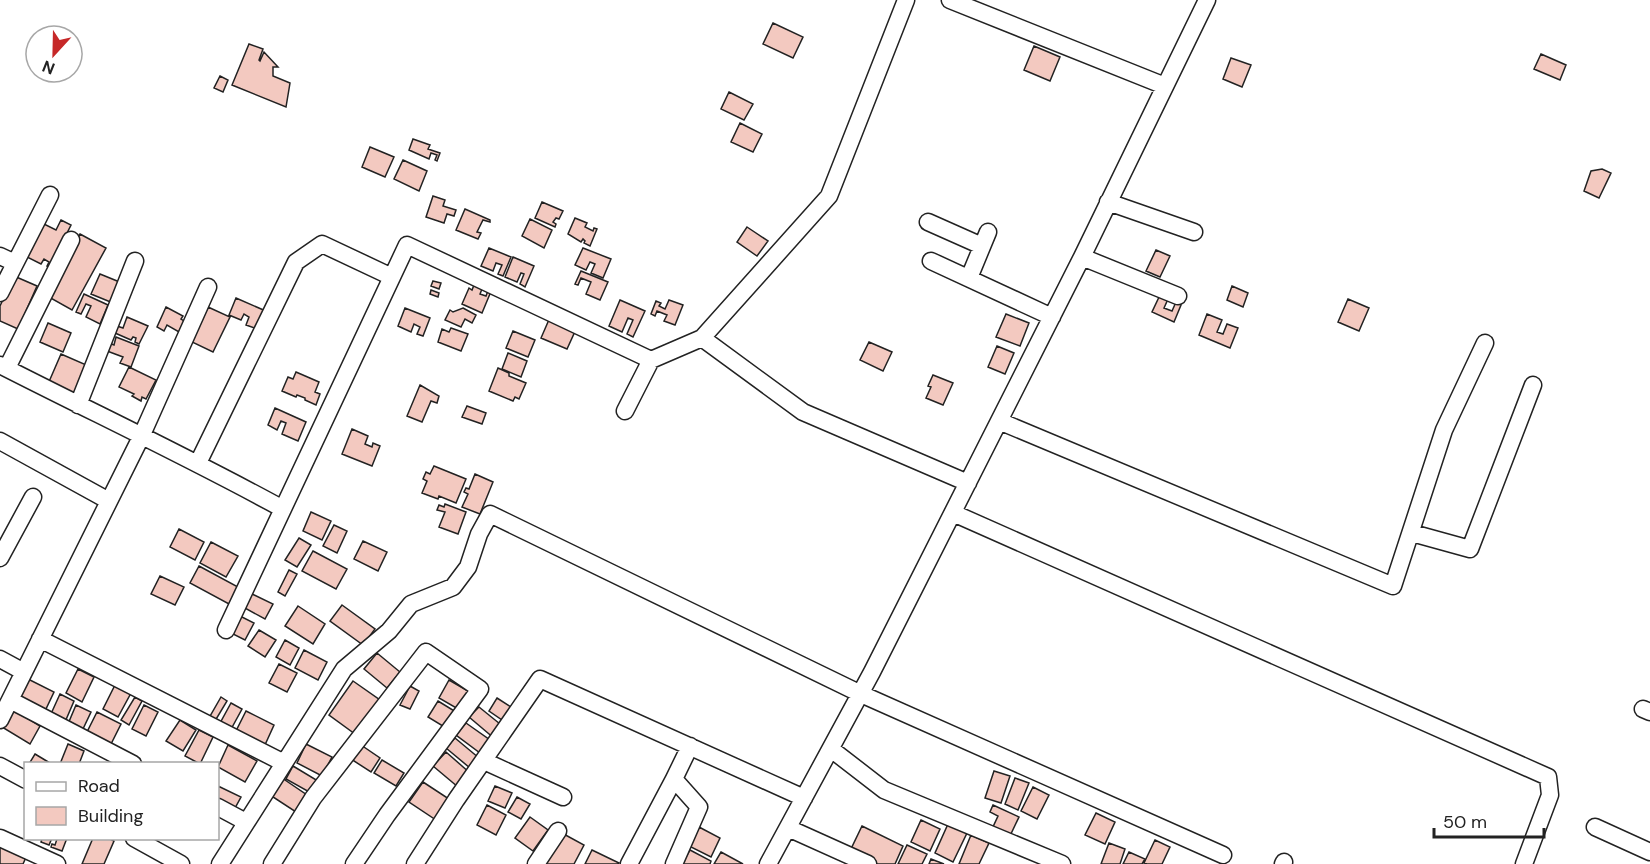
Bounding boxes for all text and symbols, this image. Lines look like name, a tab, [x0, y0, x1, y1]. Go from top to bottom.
north arrow	[24, 24, 84, 84]
text: N	[39, 56, 58, 79]
legend	[24, 762, 219, 840]
text: Road	[78, 774, 120, 798]
scale bar	[1434, 801, 1544, 839]
text: Building	[78, 804, 143, 828]
text: 50 m	[1443, 810, 1487, 834]

